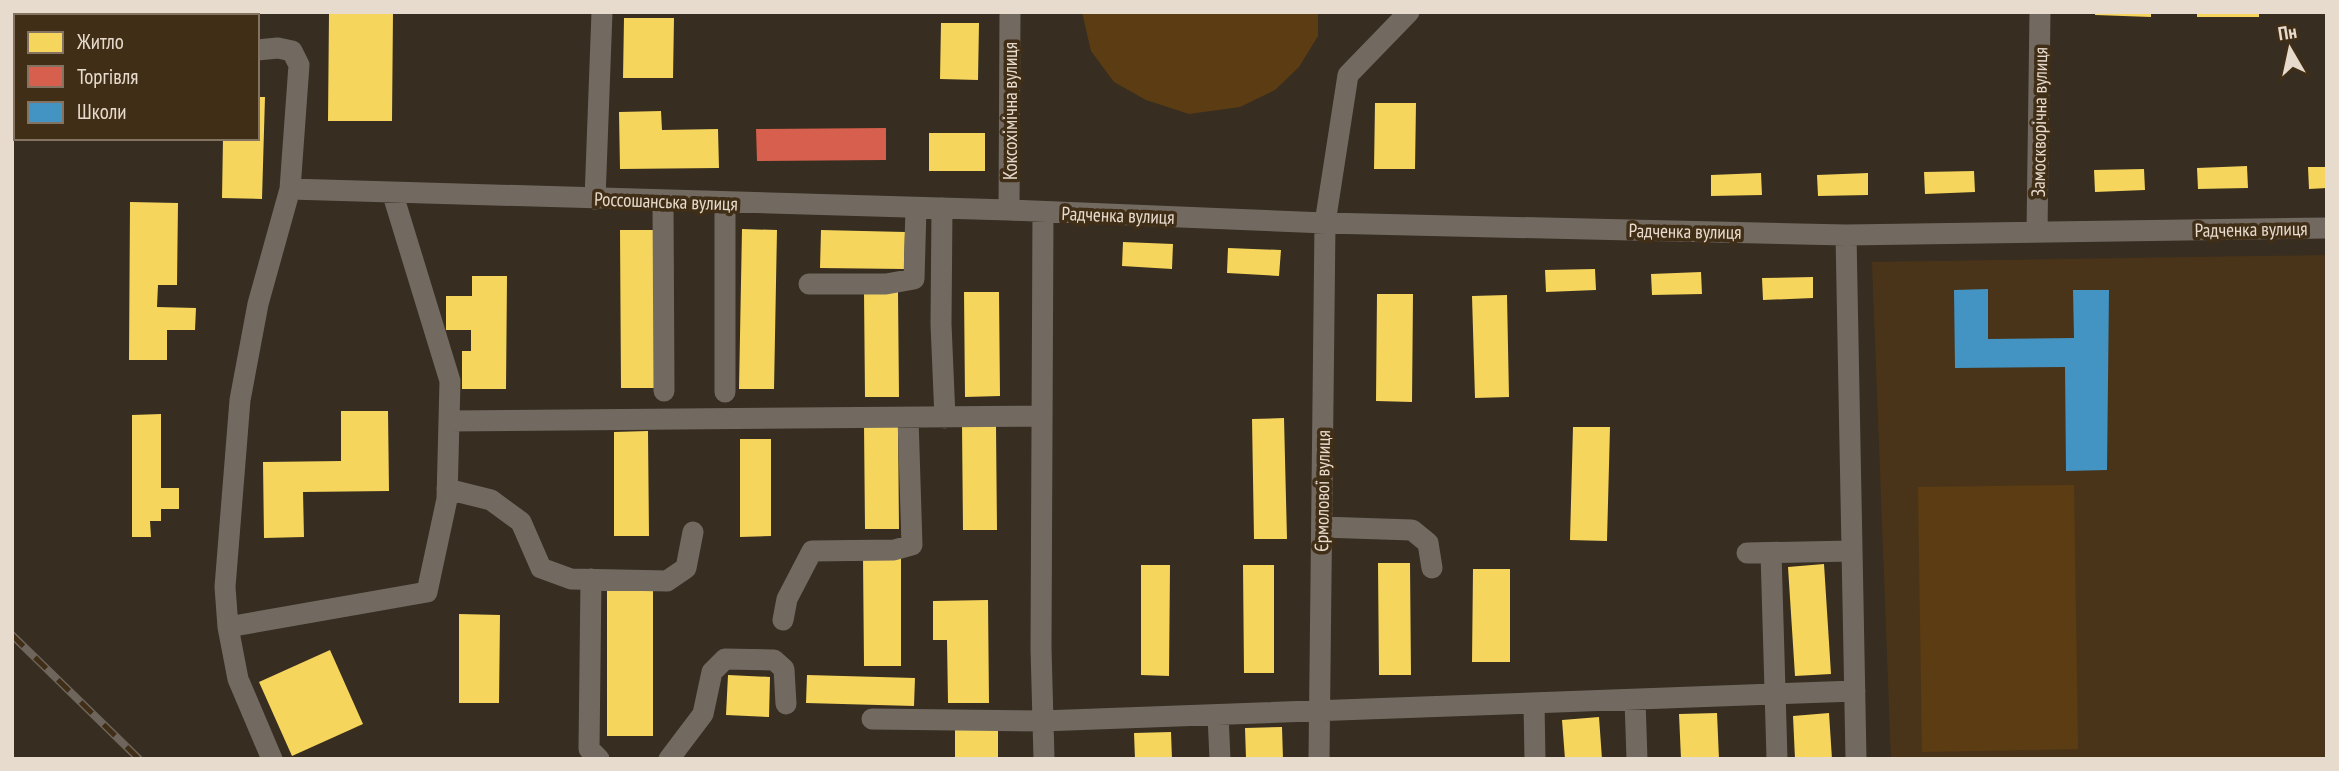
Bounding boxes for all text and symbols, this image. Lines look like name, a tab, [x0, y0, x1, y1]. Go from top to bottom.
legend	[14, 14, 259, 140]
north arrow	[2255, 14, 2325, 84]
text: Пн	[2276, 19, 2298, 46]
text: Житло	[76, 28, 124, 55]
street label: Коксохімічна вулиця	[998, 42, 1022, 180]
street label: Замоскворічна вулиця	[2026, 47, 2052, 197]
text: Торгівля	[77, 63, 138, 90]
text: Школи	[77, 98, 126, 125]
street label: Россошанська вулиця	[594, 186, 738, 216]
street label: Радченка вулиця	[1061, 201, 1175, 229]
street label: Радченка вулиця	[2194, 216, 2308, 242]
street label: Радченка вулиця	[1628, 218, 1742, 244]
street label: Єрмолової вулиця	[1309, 430, 1335, 552]

